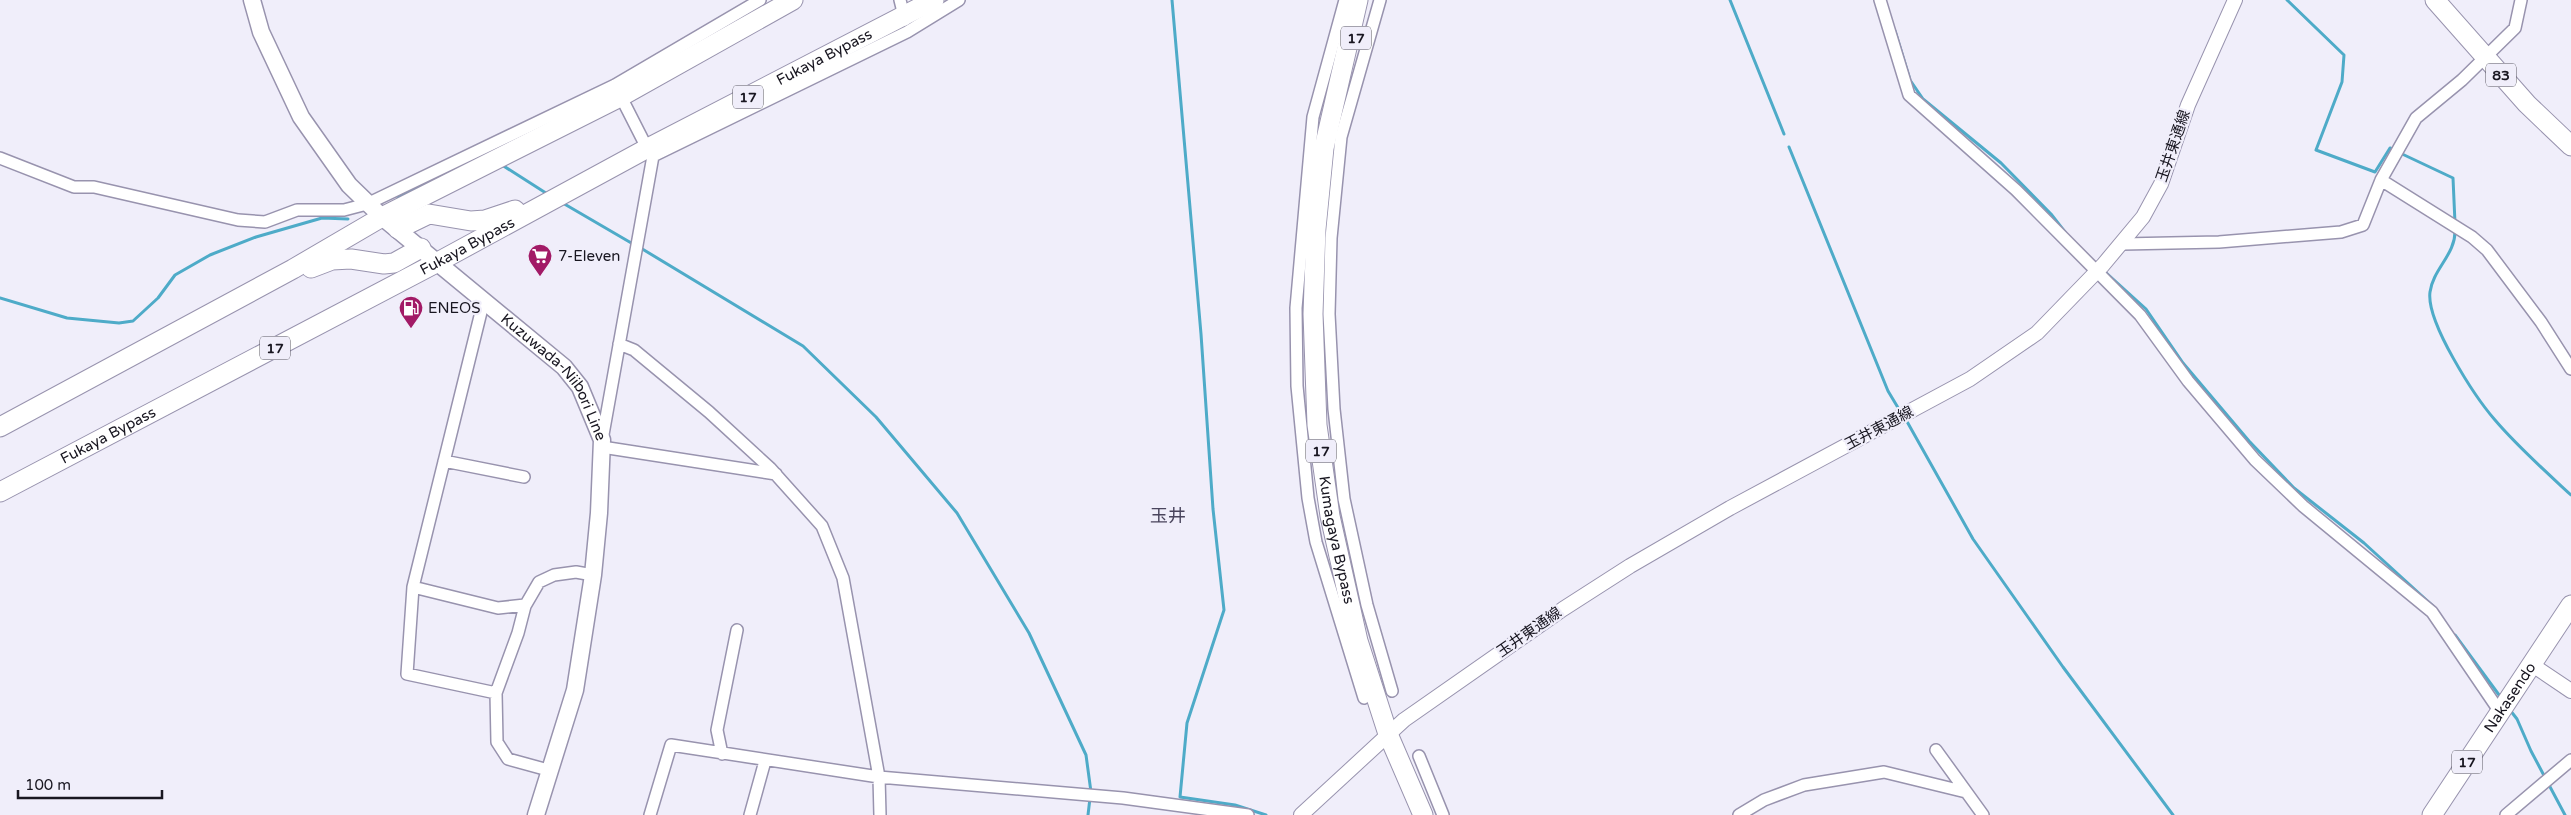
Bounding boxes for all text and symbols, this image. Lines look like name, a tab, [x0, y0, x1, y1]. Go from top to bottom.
street label: Fukaya Bypass	[773, 25, 875, 89]
road number: 17	[1341, 26, 1371, 49]
road number: 83	[2486, 64, 2516, 86]
road number: 17	[733, 85, 763, 108]
street label: 玉井東通線	[2152, 108, 2194, 184]
street label: Fukaya Bypass	[417, 213, 518, 279]
supermarket icon: 7-Eleven	[527, 243, 553, 277]
place label: 7-Eleven	[558, 247, 620, 265]
fuel station icon: ENEOS	[398, 295, 424, 329]
place label: ENEOS	[428, 299, 481, 317]
street label: Kuzuwada-Niibori Line	[497, 310, 610, 443]
road number: 17	[260, 336, 290, 359]
street label: 玉井東通線	[1842, 402, 1916, 454]
street label: Fukaya Bypass	[57, 403, 159, 468]
road number: 17	[1306, 440, 1336, 462]
street label: Kumagaya Bypass	[1315, 475, 1358, 606]
district label: 玉井	[1150, 505, 1186, 527]
street label: 玉井東通線	[1493, 603, 1565, 661]
street label: Nakasendo	[2480, 659, 2540, 736]
road number: 17	[2452, 750, 2482, 774]
scale bar	[18, 768, 161, 800]
text: 100 m	[25, 776, 71, 794]

